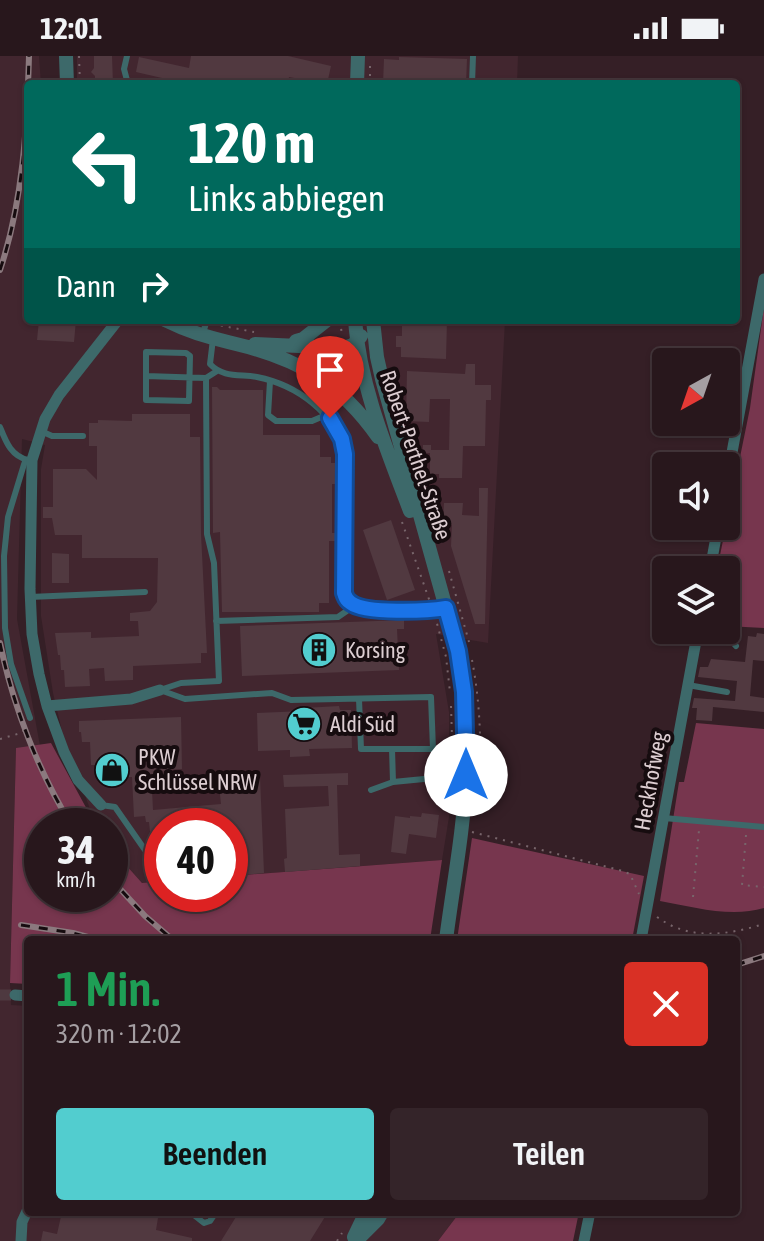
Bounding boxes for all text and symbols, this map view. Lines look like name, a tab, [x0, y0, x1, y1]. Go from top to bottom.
text: 12:01	[40, 11, 102, 45]
text: 120 m	[188, 111, 315, 175]
icon: left	[56, 112, 160, 216]
text: Links abbiegen	[188, 177, 385, 219]
icon: right	[132, 264, 176, 308]
text: Dann	[56, 269, 116, 303]
pin	[296, 336, 364, 418]
icon: arrive	[308, 348, 352, 392]
north arrow	[652, 348, 740, 436]
map controls	[652, 348, 740, 644]
street label: Robert-Perthel-Straße	[375, 367, 457, 543]
button: sound	[652, 452, 740, 540]
button: layers	[652, 556, 740, 644]
building icon: Korsing	[300, 631, 338, 669]
place label: Korsing	[345, 637, 406, 663]
supermarket icon: Aldi Süd	[285, 705, 323, 743]
place label: Aldi Süd	[330, 711, 395, 737]
street label: Heckhofweg	[629, 729, 672, 832]
position arrow	[424, 733, 508, 817]
place label: PKW Schlüssel NRW	[138, 744, 257, 795]
shop icon: PKW Schlüssel NRW	[93, 751, 131, 789]
speed limit sign: 40	[144, 808, 248, 912]
text: 34	[57, 827, 95, 872]
text: km/h	[56, 868, 96, 891]
text: 1 Min.	[56, 961, 160, 1016]
button: close	[624, 962, 708, 1046]
text: 320 m · 12:02	[56, 1019, 182, 1049]
button: Beenden	[56, 1108, 374, 1200]
button: Teilen	[390, 1108, 708, 1200]

